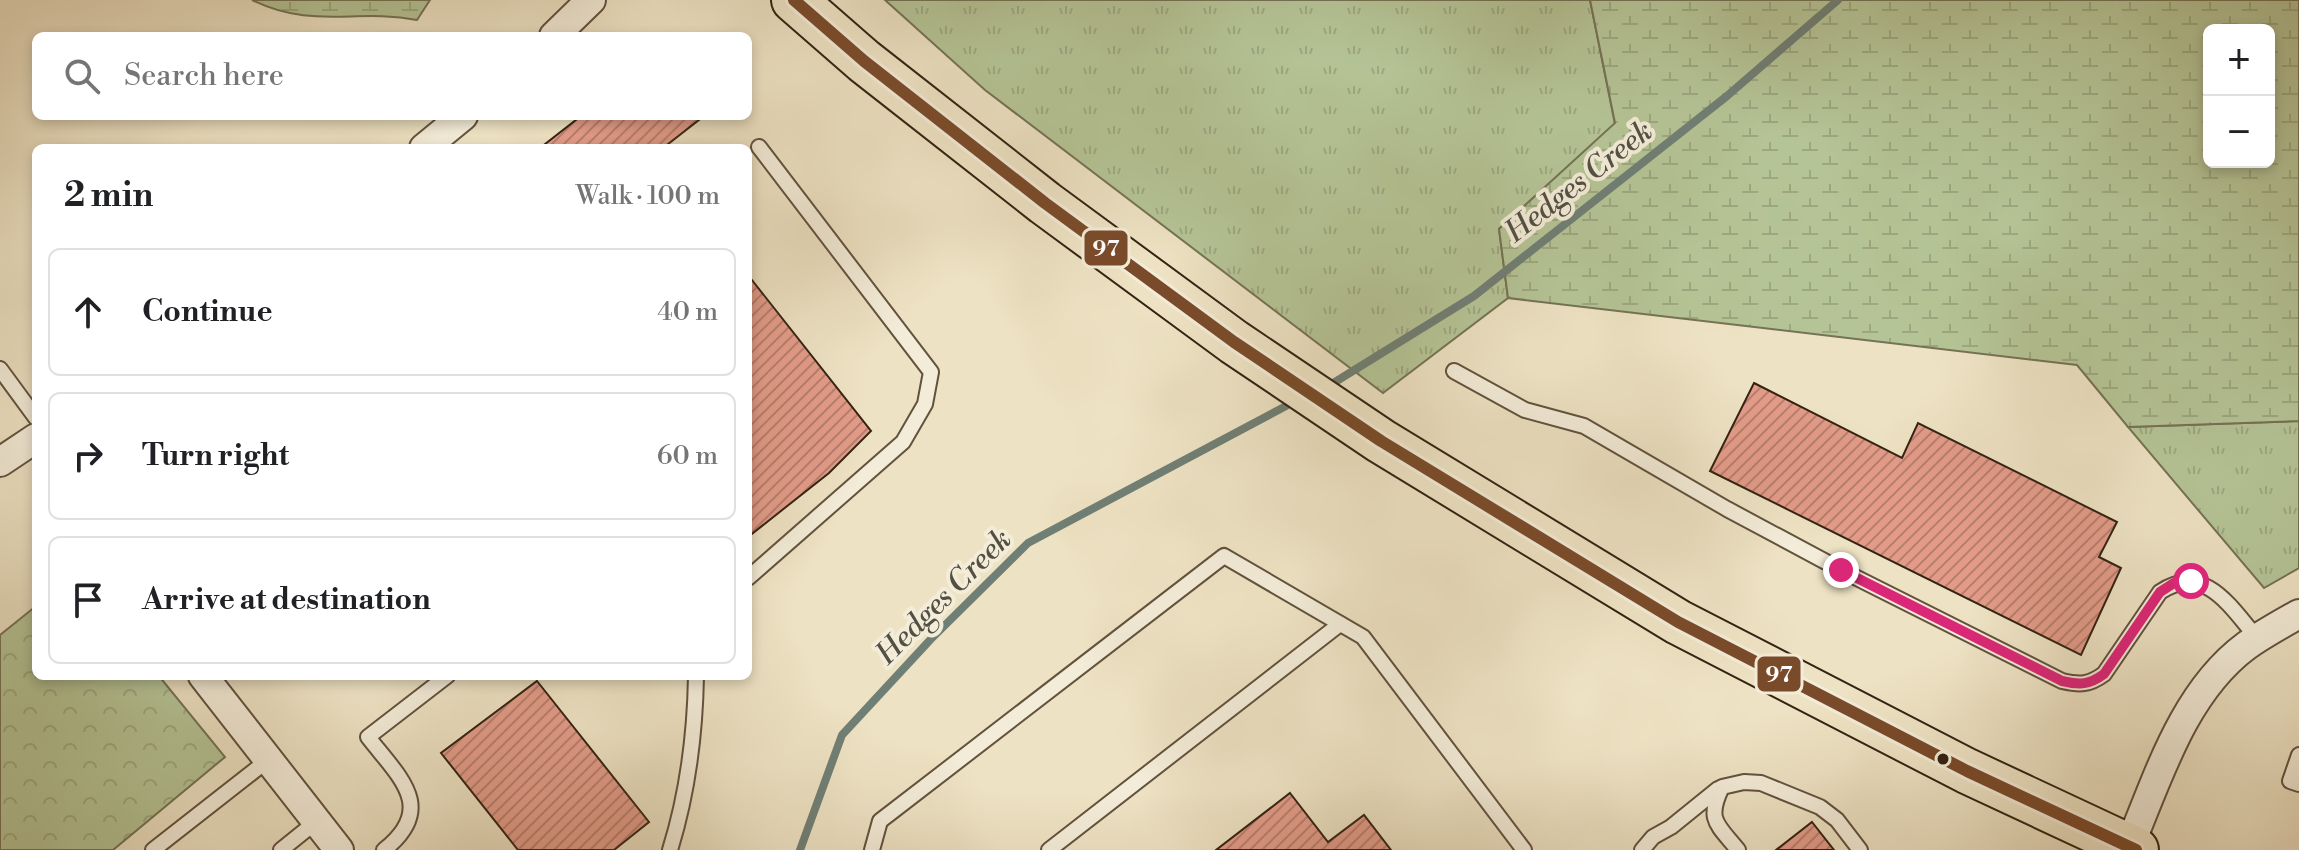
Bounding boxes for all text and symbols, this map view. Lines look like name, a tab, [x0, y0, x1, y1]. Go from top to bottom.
map controls	[2203, 24, 2275, 168]
button: +	[2203, 24, 2275, 96]
search box	[32, 32, 752, 120]
icon: search	[60, 54, 104, 98]
text: Search here	[124, 57, 284, 95]
button: −	[2203, 96, 2275, 168]
water label: Hedges Creek	[1497, 113, 1660, 252]
text: 2 min	[64, 175, 153, 217]
text: Walk · 100 m	[576, 180, 720, 212]
line badge: 97	[1083, 229, 1129, 267]
text: 97	[1093, 236, 1119, 263]
icon: ahead	[66, 290, 110, 334]
text: Continue	[142, 293, 273, 331]
text: 40 m	[657, 296, 718, 328]
icon: right	[66, 434, 110, 478]
text: Turn right	[142, 437, 289, 475]
text: 60 m	[657, 440, 718, 472]
water label: Hedges Creek	[867, 521, 1020, 674]
route end	[1823, 552, 1859, 588]
route start	[2173, 563, 2209, 599]
icon: arrive	[66, 578, 110, 622]
text: Arrive at destination	[142, 581, 431, 619]
line badge: 97	[1756, 655, 1802, 693]
text: 97	[1766, 662, 1792, 689]
unlabelled marker	[1935, 751, 1951, 767]

